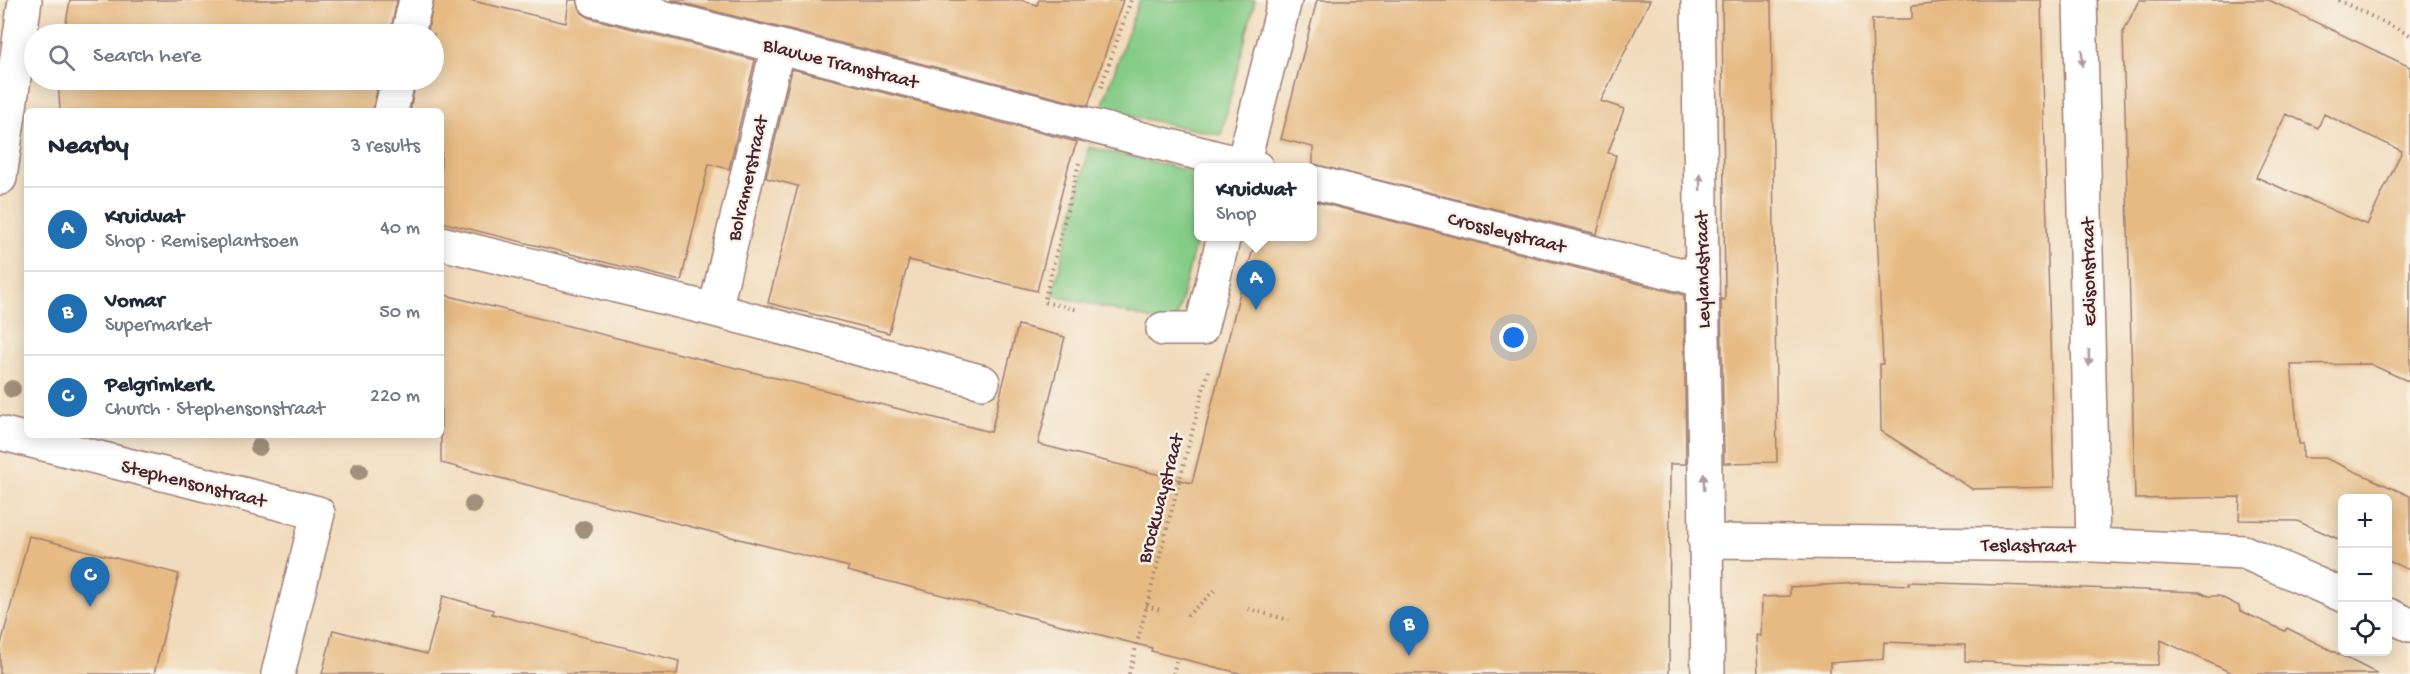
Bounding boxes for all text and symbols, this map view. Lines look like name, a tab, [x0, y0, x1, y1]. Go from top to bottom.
search box	[24, 24, 444, 90]
street label: Blauwe Tramstraat	[759, 35, 922, 96]
icon: search	[45, 41, 78, 74]
text: Search here	[93, 44, 201, 70]
one-way arrow	[2077, 49, 2086, 68]
street label: Bolramerstraat	[724, 112, 775, 245]
text: Nearby	[48, 132, 129, 163]
text: 3 results	[351, 136, 420, 159]
popup	[1194, 163, 1317, 241]
one-way arrow	[1695, 173, 1705, 192]
text: Kruidvat	[1216, 178, 1295, 204]
text: Shop	[1216, 204, 1256, 227]
text: Kruidvat	[105, 205, 184, 231]
street label: Crossleystraat	[1445, 209, 1569, 261]
street label: Leylandstraat	[1692, 209, 1717, 329]
street label: Edisonstraat	[2078, 216, 2103, 327]
text: A	[62, 218, 73, 241]
text: 40 m	[380, 218, 420, 241]
text: Shop · Remiseplantsoen	[105, 231, 299, 254]
pin: A	[1236, 260, 1276, 310]
text: Vomar	[105, 289, 164, 315]
text: B	[62, 302, 73, 325]
text: 50 m	[379, 302, 420, 325]
text: Supermarket	[105, 315, 211, 338]
your location	[1499, 323, 1528, 352]
one-way arrow	[2084, 349, 2094, 368]
text: Pelgrimkerk	[105, 373, 213, 399]
text: C	[62, 386, 73, 409]
text: 220 m	[370, 386, 420, 409]
text: Church · Stephensonstraat	[105, 399, 325, 422]
street label: Brockwaystraat	[1134, 430, 1191, 567]
street label: Stephensonstraat	[118, 456, 270, 515]
one-way arrow	[1699, 473, 1709, 492]
map controls	[2338, 494, 2392, 656]
button: +	[2338, 494, 2392, 548]
street label: Teslastraat	[1980, 535, 2077, 560]
button: −	[2338, 548, 2392, 602]
pin: C	[70, 558, 110, 607]
button: locate	[2338, 602, 2392, 656]
pin: B	[1390, 606, 1428, 656]

